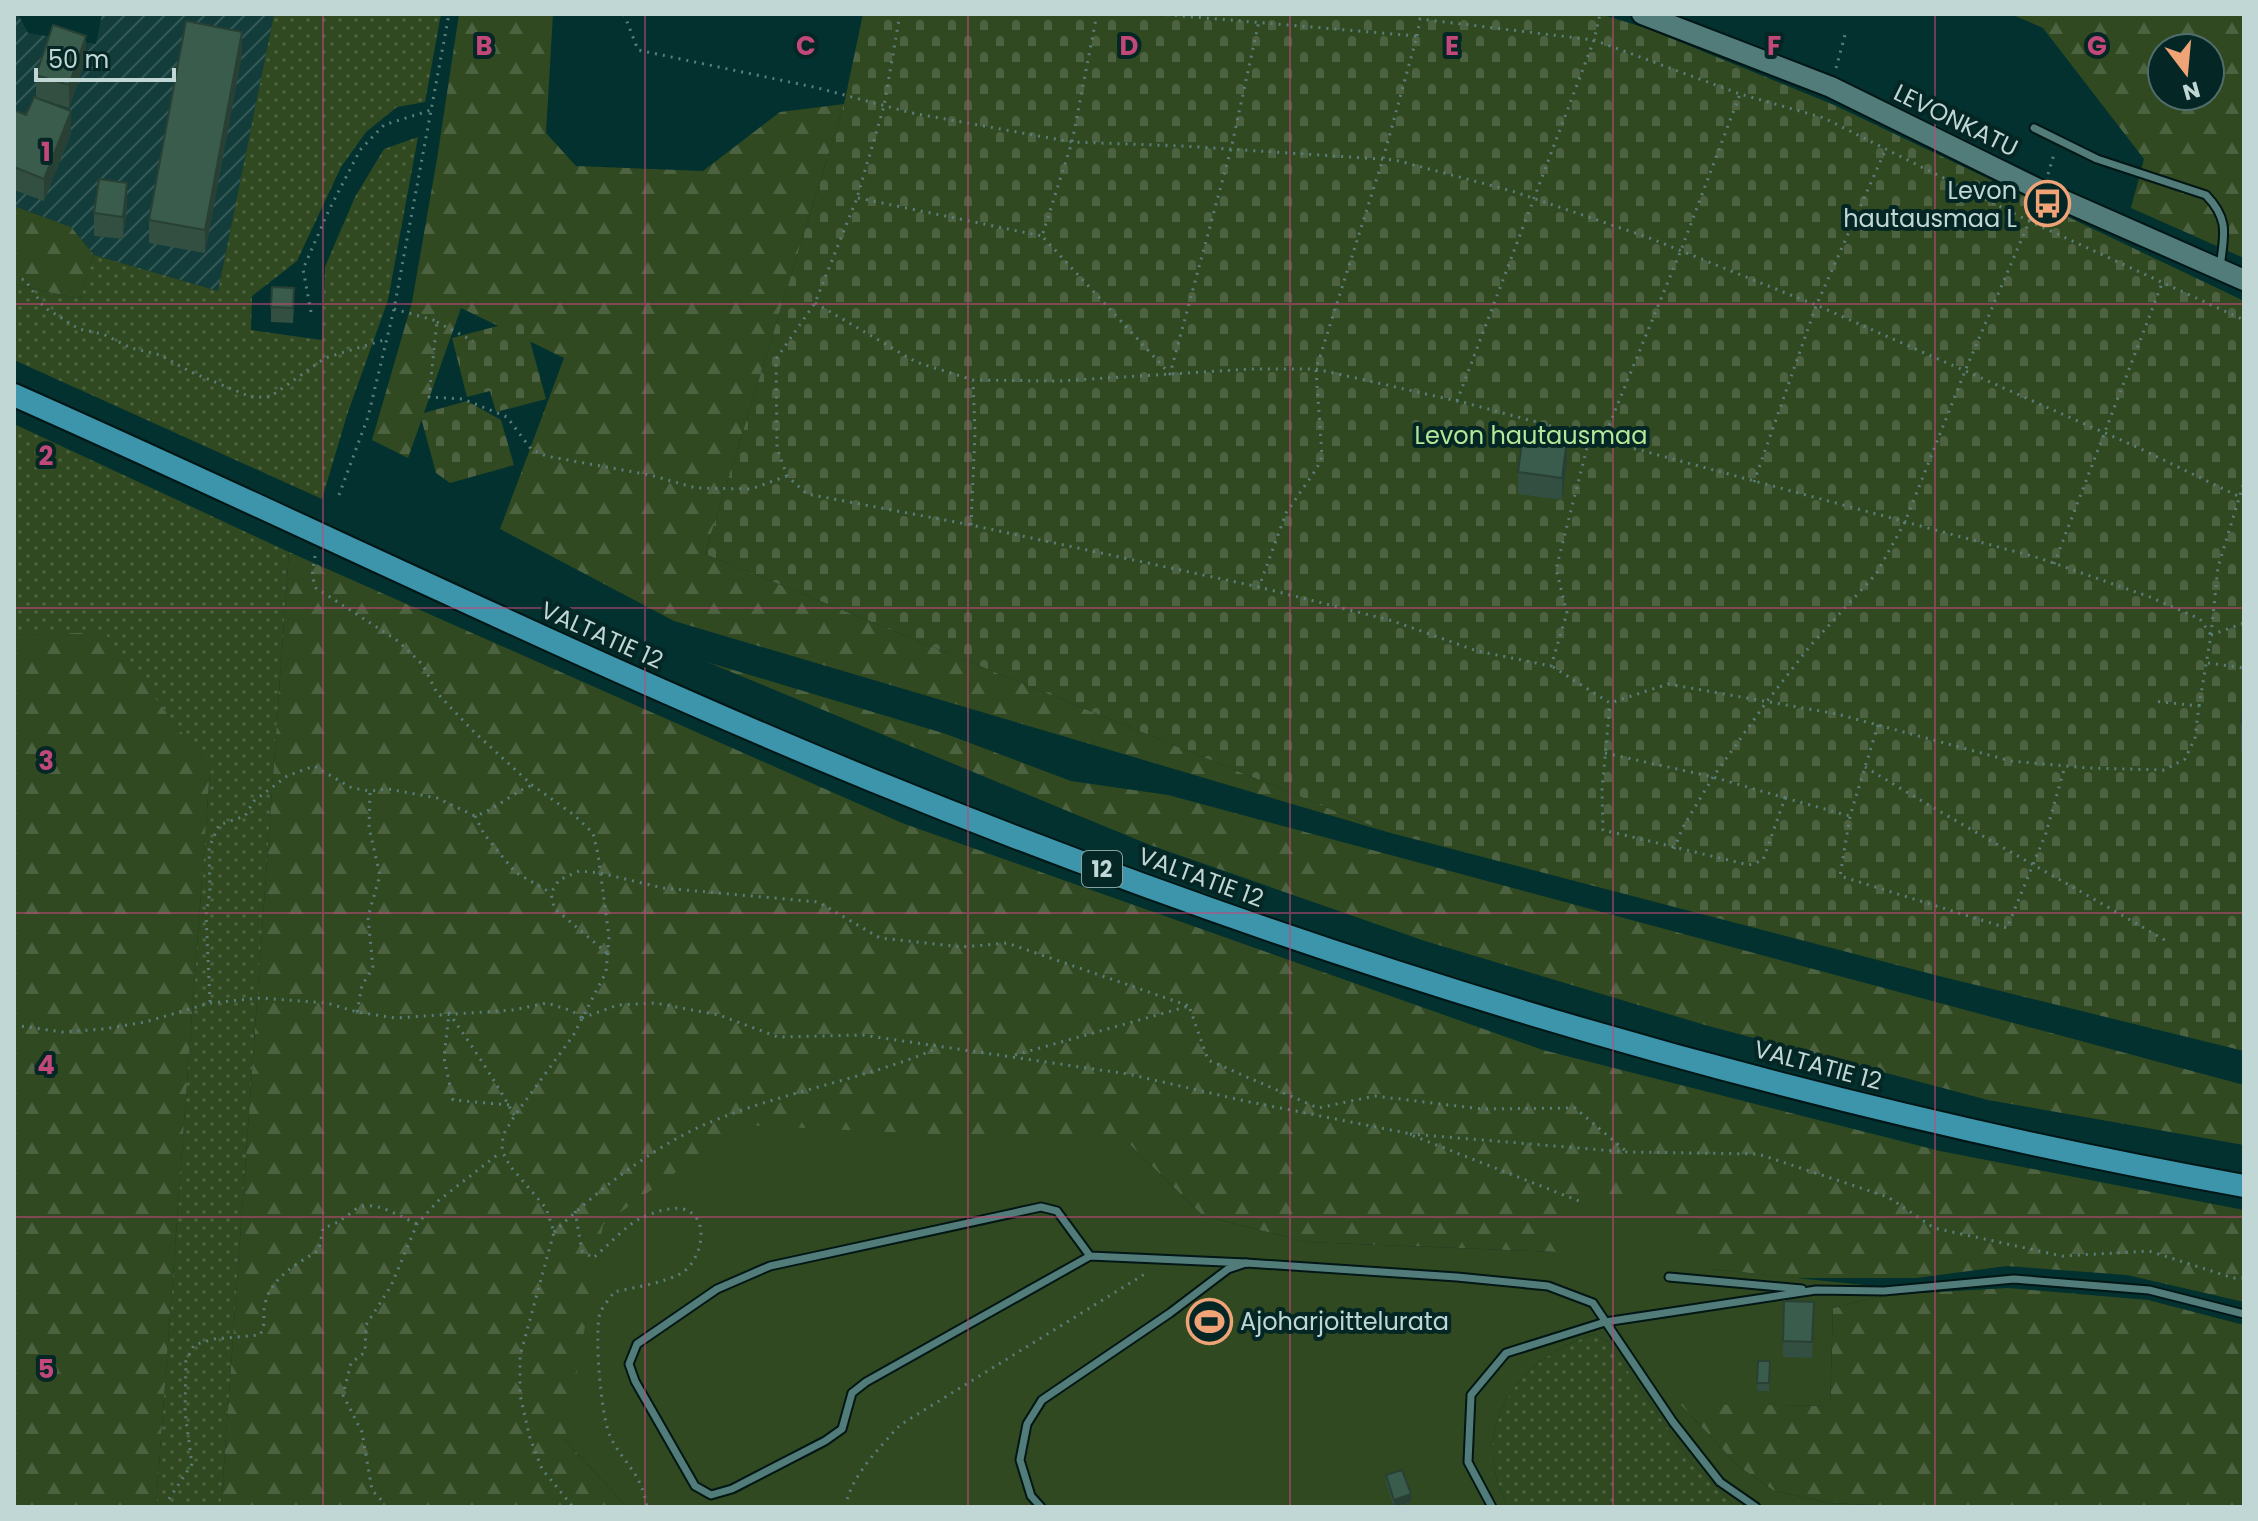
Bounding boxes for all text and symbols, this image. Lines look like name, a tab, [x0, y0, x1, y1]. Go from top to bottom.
text: B	[475, 28, 493, 64]
text: C	[796, 28, 816, 64]
text: D	[1120, 28, 1139, 64]
text: E	[1445, 28, 1459, 64]
text: F	[1767, 28, 1781, 64]
text: G	[2087, 28, 2107, 64]
scale bar	[36, 32, 174, 82]
north arrow	[2146, 32, 2226, 112]
text: 50 m	[48, 43, 109, 76]
text: N	[2179, 74, 2204, 108]
street label: LEVONKATU	[1888, 76, 2024, 164]
text: 1	[41, 134, 51, 170]
place label: Levon hautausmaa L	[1843, 174, 2017, 235]
bus stop icon: Levon hautausmaa L	[2024, 180, 2072, 228]
park label: Levon hautausmaa	[1415, 419, 1647, 452]
text: 2	[39, 438, 54, 474]
street label: VALTATIE 12	[535, 593, 669, 677]
text: 3	[38, 743, 54, 779]
street label: VALTATIE 12	[1134, 839, 1268, 915]
road number: 12	[1082, 851, 1122, 887]
street label: VALTATIE 12	[1750, 1032, 1886, 1098]
text: 4	[37, 1047, 55, 1083]
sports icon: Ajoharjoittelurata	[1185, 1297, 1233, 1345]
place label: Ajoharjoittelurata	[1240, 1305, 1449, 1338]
text: 5	[38, 1351, 54, 1387]

